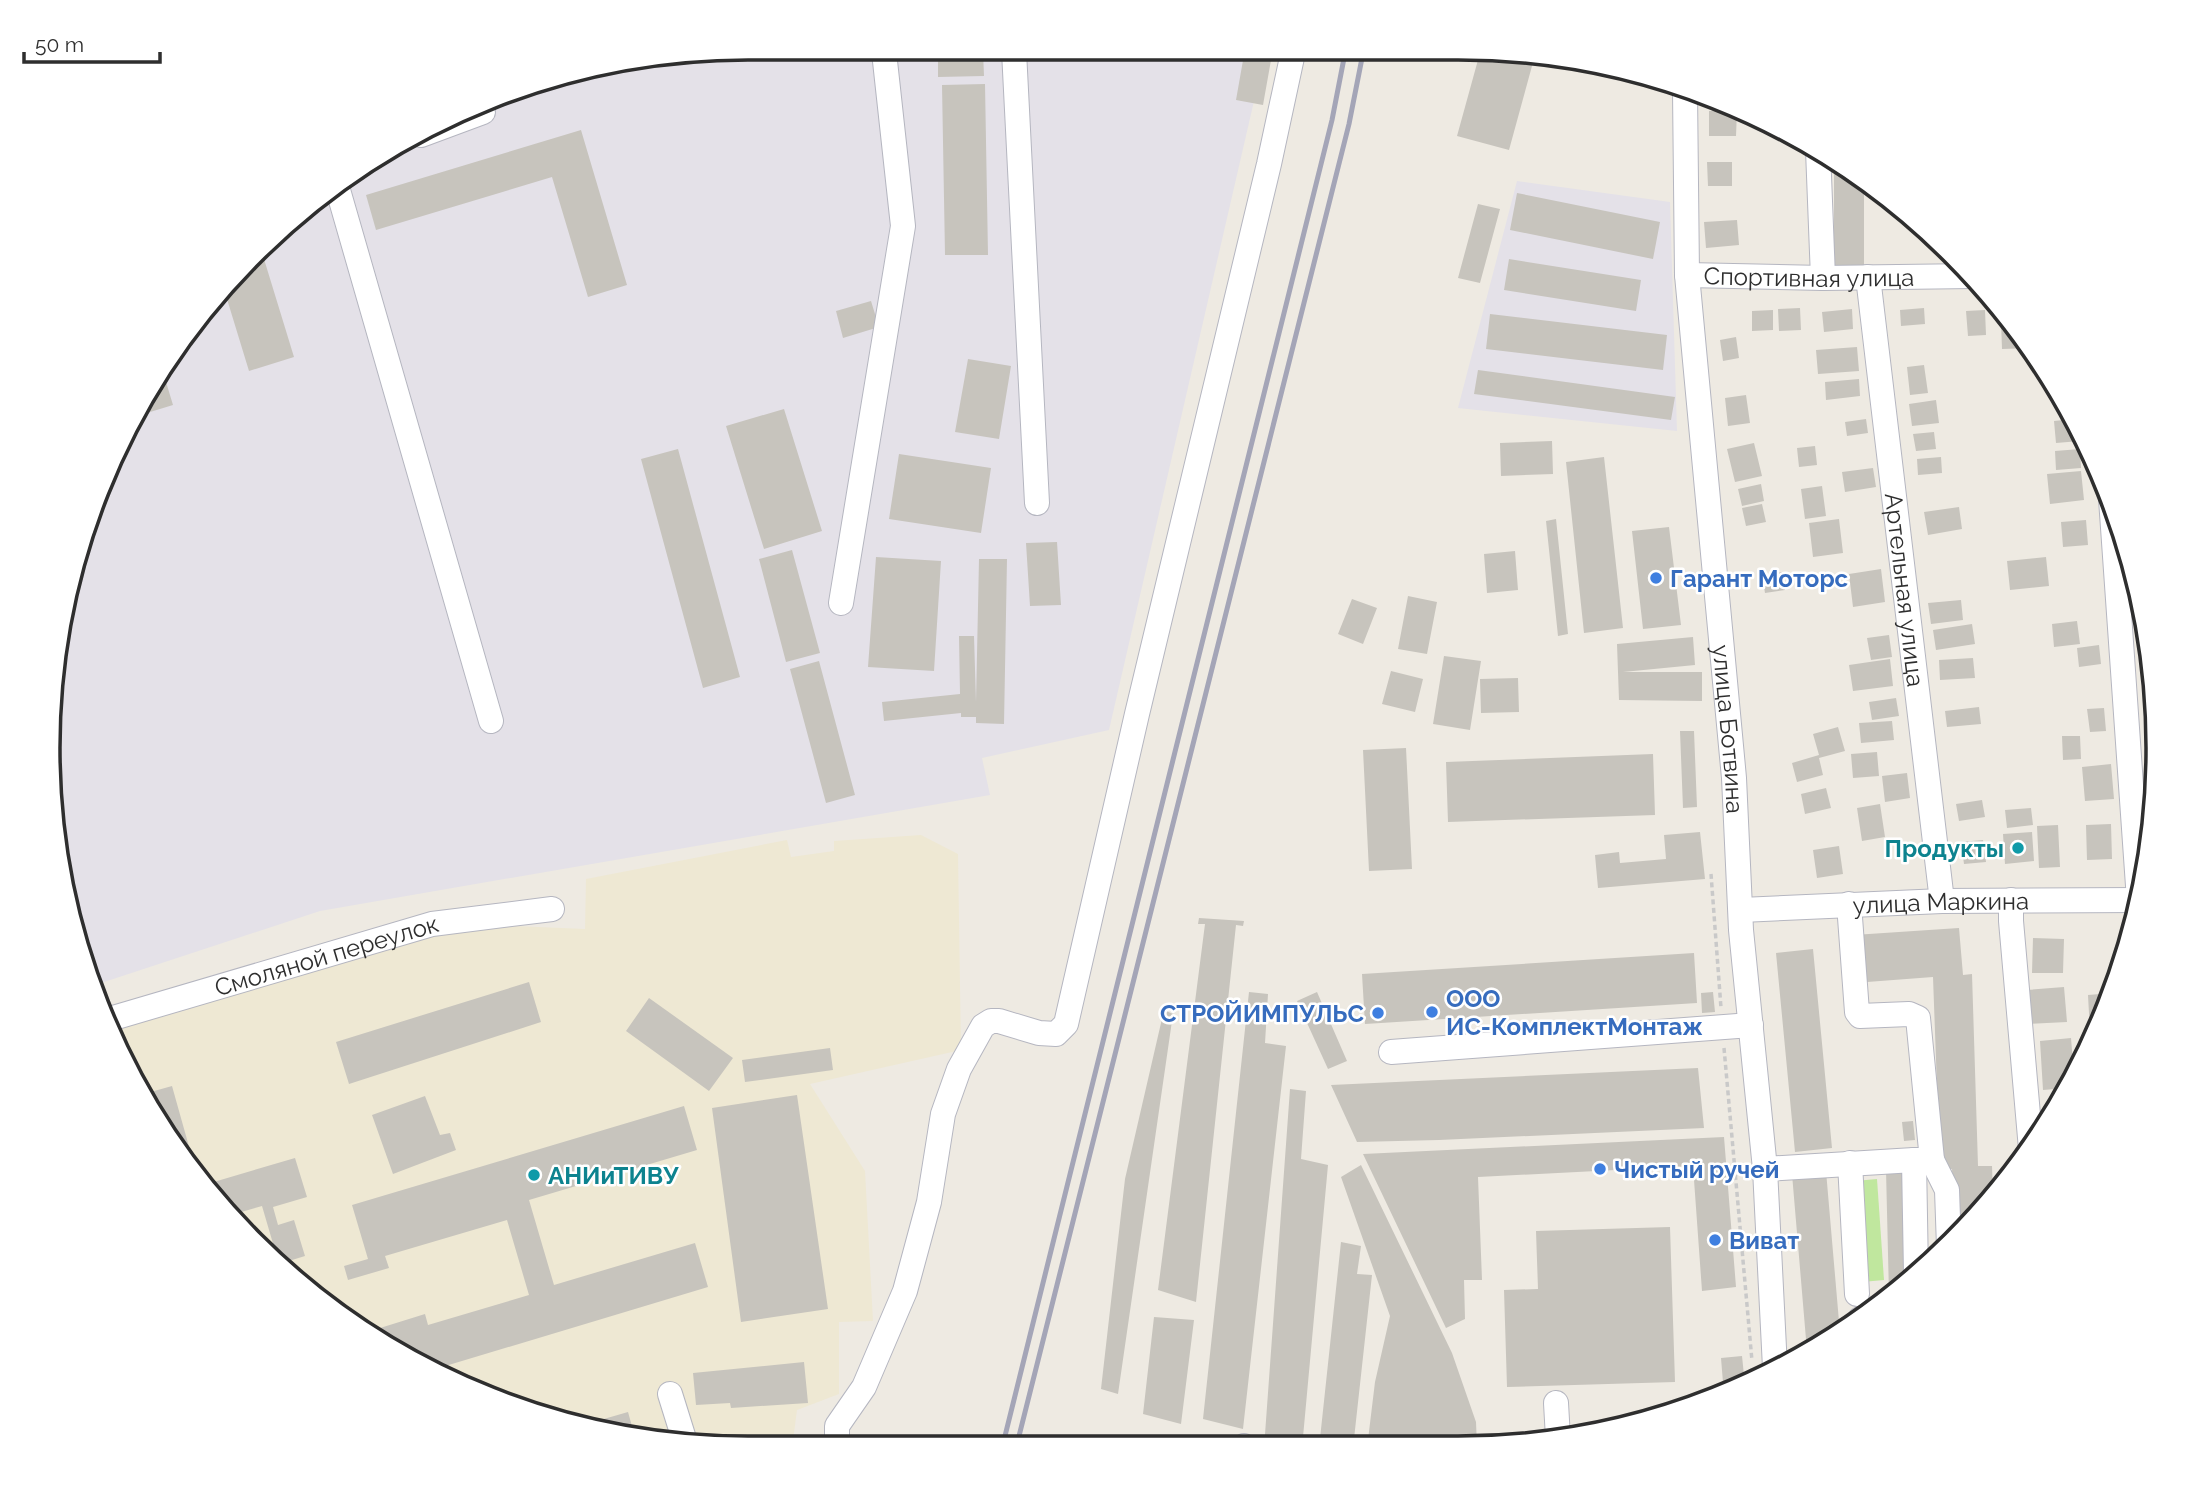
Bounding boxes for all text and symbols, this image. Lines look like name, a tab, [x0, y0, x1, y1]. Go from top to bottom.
scale bar	[24, 21, 161, 65]
text: 50 m	[35, 32, 84, 57]
street label: Спортивная улица	[1703, 261, 1915, 293]
street label: Артельная улица	[1879, 491, 1931, 688]
place label: Гарант Моторс	[1670, 564, 1849, 593]
marker: Гарант Моторс	[1648, 570, 1664, 586]
street label: улица Ботвина	[1707, 643, 1750, 814]
place label: Продукты	[1885, 834, 2004, 863]
marker: Продукты	[2010, 840, 2026, 856]
street label: улица Маркина	[1852, 886, 2029, 919]
street label: Смоляной переулок	[211, 908, 442, 1002]
place label: ООО ИС-КомплектМонтаж	[1446, 984, 1703, 1041]
place label: СТРОЙИМПУЛЬС	[1160, 999, 1365, 1028]
marker: ООО ИС-КомплектМонтаж	[1424, 1004, 1440, 1020]
marker: СТРОЙИМПУЛЬС	[1370, 1005, 1386, 1021]
place label: Чистый ручей	[1614, 1155, 1779, 1184]
place label: АНИиТИВУ	[548, 1161, 679, 1190]
marker: Чистый ручей	[1592, 1161, 1608, 1177]
marker: АНИиТИВУ	[526, 1167, 542, 1183]
place label: Виват	[1729, 1226, 1799, 1255]
marker: Виват	[1707, 1232, 1723, 1248]

